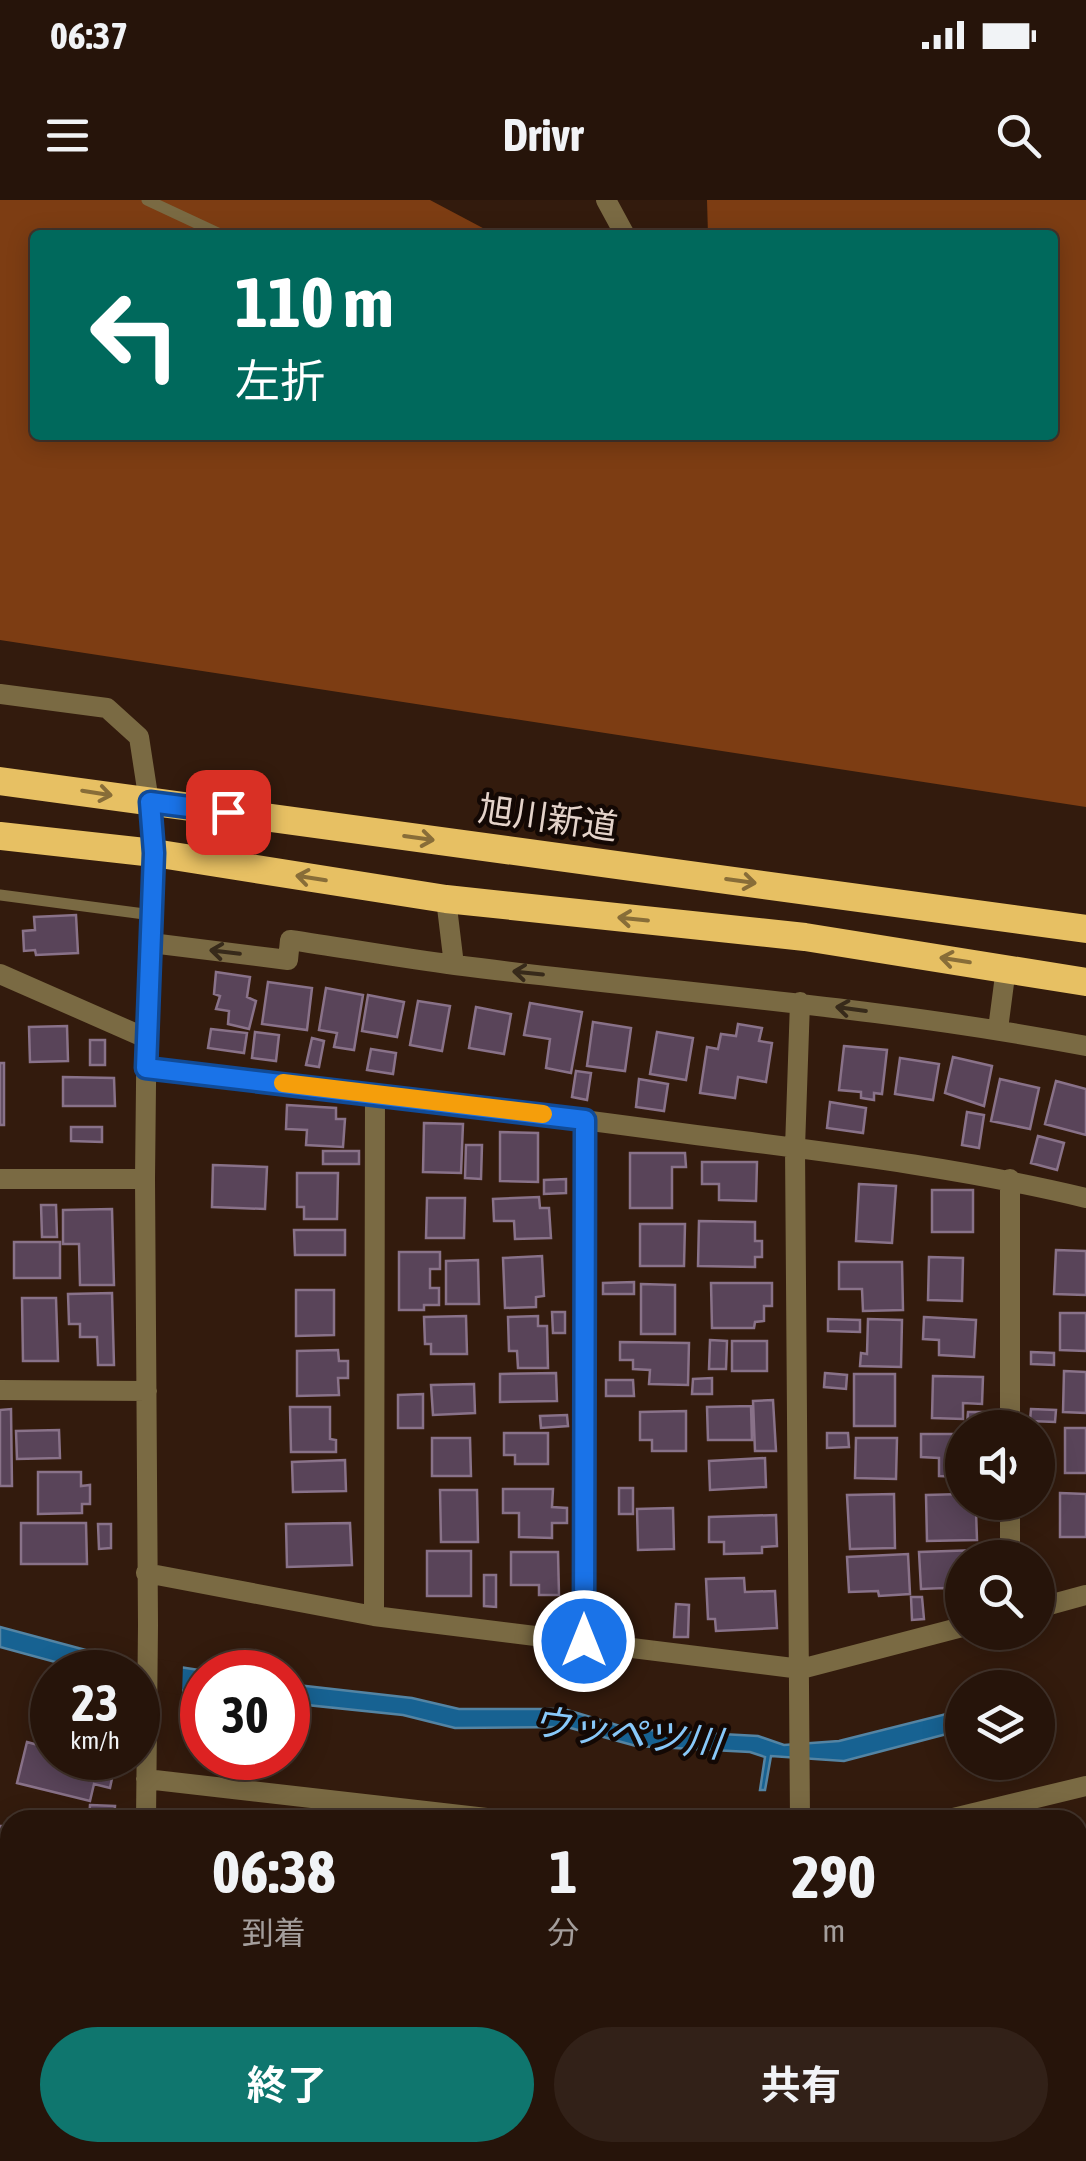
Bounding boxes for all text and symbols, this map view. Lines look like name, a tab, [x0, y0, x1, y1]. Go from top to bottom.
text: 06:37	[50, 14, 128, 57]
icon: menu	[40, 108, 95, 163]
icon: search	[991, 108, 1046, 163]
text: Drivr	[503, 109, 583, 161]
text: 110 m	[235, 262, 394, 342]
icon: left	[70, 270, 200, 400]
text: 左折	[235, 355, 325, 407]
pin	[186, 770, 271, 855]
one-way arrow	[80, 784, 112, 803]
icon: arrive	[201, 785, 256, 840]
street label: 旭川新道	[476, 787, 620, 847]
one-way arrow	[402, 829, 434, 848]
one-way arrow	[295, 868, 327, 886]
one-way arrow	[724, 873, 756, 891]
one-way arrow	[617, 909, 650, 928]
one-way arrow	[209, 943, 242, 961]
one-way arrow	[940, 950, 972, 969]
one-way arrow	[513, 963, 545, 982]
one-way arrow	[836, 1000, 868, 1018]
map controls	[945, 1410, 1055, 1780]
button: sound	[945, 1410, 1055, 1520]
button: search	[945, 1540, 1055, 1650]
position arrow	[532, 1589, 636, 1693]
speed limit sign: 30	[180, 1650, 310, 1780]
button: layers	[945, 1670, 1055, 1780]
text: 23	[71, 1674, 118, 1732]
water label: ウッペツ川	[530, 1700, 728, 1766]
text: km/h	[70, 1726, 120, 1754]
text: 06:38	[212, 1837, 335, 1906]
text: 1	[549, 1837, 578, 1906]
text: 290	[791, 1842, 876, 1911]
text: m	[822, 1912, 845, 1949]
text: 到着	[242, 1914, 306, 1951]
text: 分	[547, 1914, 579, 1951]
button: 終了	[40, 2027, 534, 2142]
button: 共有	[554, 2027, 1048, 2142]

